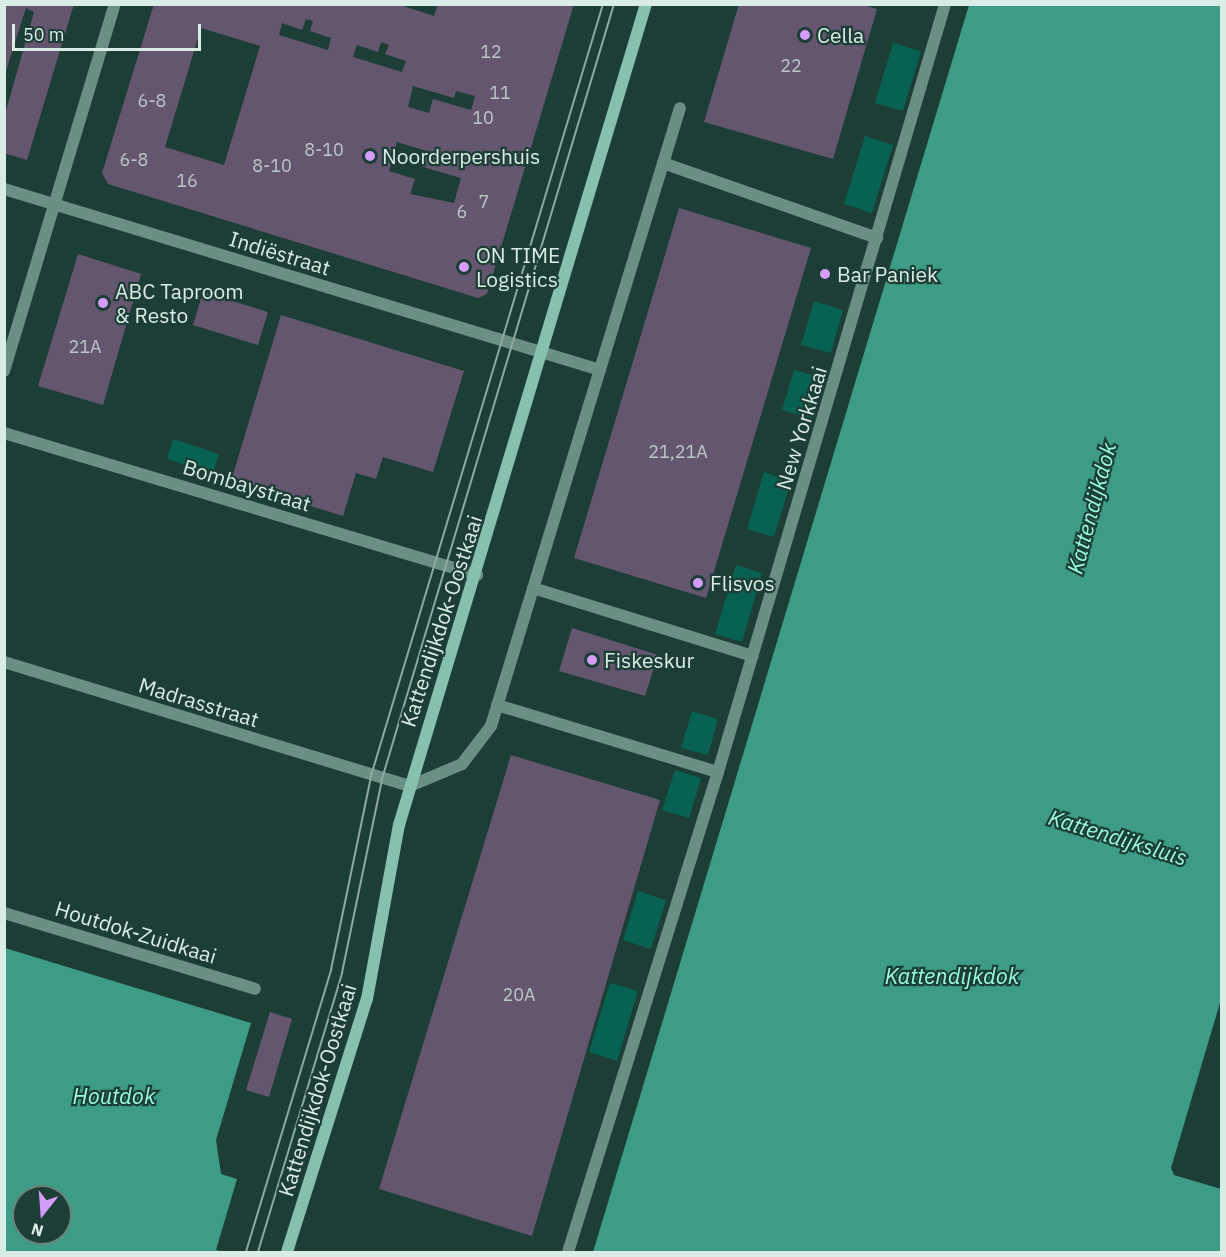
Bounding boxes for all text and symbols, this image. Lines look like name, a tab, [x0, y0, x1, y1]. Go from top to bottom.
scale bar	[15, 12, 204, 50]
place label: Cella	[817, 22, 864, 48]
text: 50 m	[23, 23, 65, 46]
marker: Cella	[798, 28, 812, 42]
house number: 12	[480, 41, 502, 63]
house number: 22	[780, 55, 802, 77]
house number: 11	[489, 82, 511, 104]
house number: 6-8	[138, 90, 166, 112]
house number: 10	[472, 107, 494, 129]
house number: 8-10	[304, 139, 344, 161]
place label: Noorderpershuis	[382, 143, 540, 169]
house number: 6-8	[120, 149, 148, 171]
marker: Noorderpershuis	[363, 149, 377, 163]
house number: 8-10	[252, 155, 292, 177]
house number: 16	[176, 170, 198, 192]
house number: 7	[479, 191, 489, 213]
house number: 6	[457, 201, 467, 223]
street label: Indiëstraat	[227, 226, 333, 280]
place label: ON TIME Logistics	[476, 242, 560, 292]
marker: ON TIME Logistics	[457, 260, 471, 274]
place label: Bar Paniek	[837, 261, 938, 287]
marker: Bar Paniek	[818, 267, 832, 281]
place label: ABC Taproom & Resto	[115, 278, 244, 328]
marker: ABC Taproom & Resto	[96, 296, 110, 310]
house number: 21A	[68, 336, 102, 358]
street label: New Yorkkaai	[770, 363, 832, 493]
water label: Kattendijkdok	[1061, 440, 1121, 576]
house number: 21,21A	[648, 441, 708, 463]
street label: Bombaystraat	[180, 454, 314, 516]
street label: Kattendijkdok-Oostkaai	[395, 512, 487, 730]
place label: Flisvos	[710, 570, 775, 596]
marker: Flisvos	[691, 576, 705, 590]
place label: Fiskeskur	[604, 647, 694, 673]
marker: Fiskeskur	[585, 653, 599, 667]
street label: Madrasstraat	[136, 672, 262, 732]
water label: Kattendijksluis	[1046, 803, 1190, 871]
street label: Houtdok-Zuidkaai	[52, 895, 220, 969]
water label: Kattendijkdok	[885, 963, 1019, 989]
street label: Kattendijkdok-Oostkaai	[273, 981, 361, 1199]
house number: 20A	[502, 984, 536, 1006]
water label: Houtdok	[73, 1083, 155, 1109]
north arrow	[12, 1185, 72, 1245]
text: N	[29, 1219, 46, 1242]

